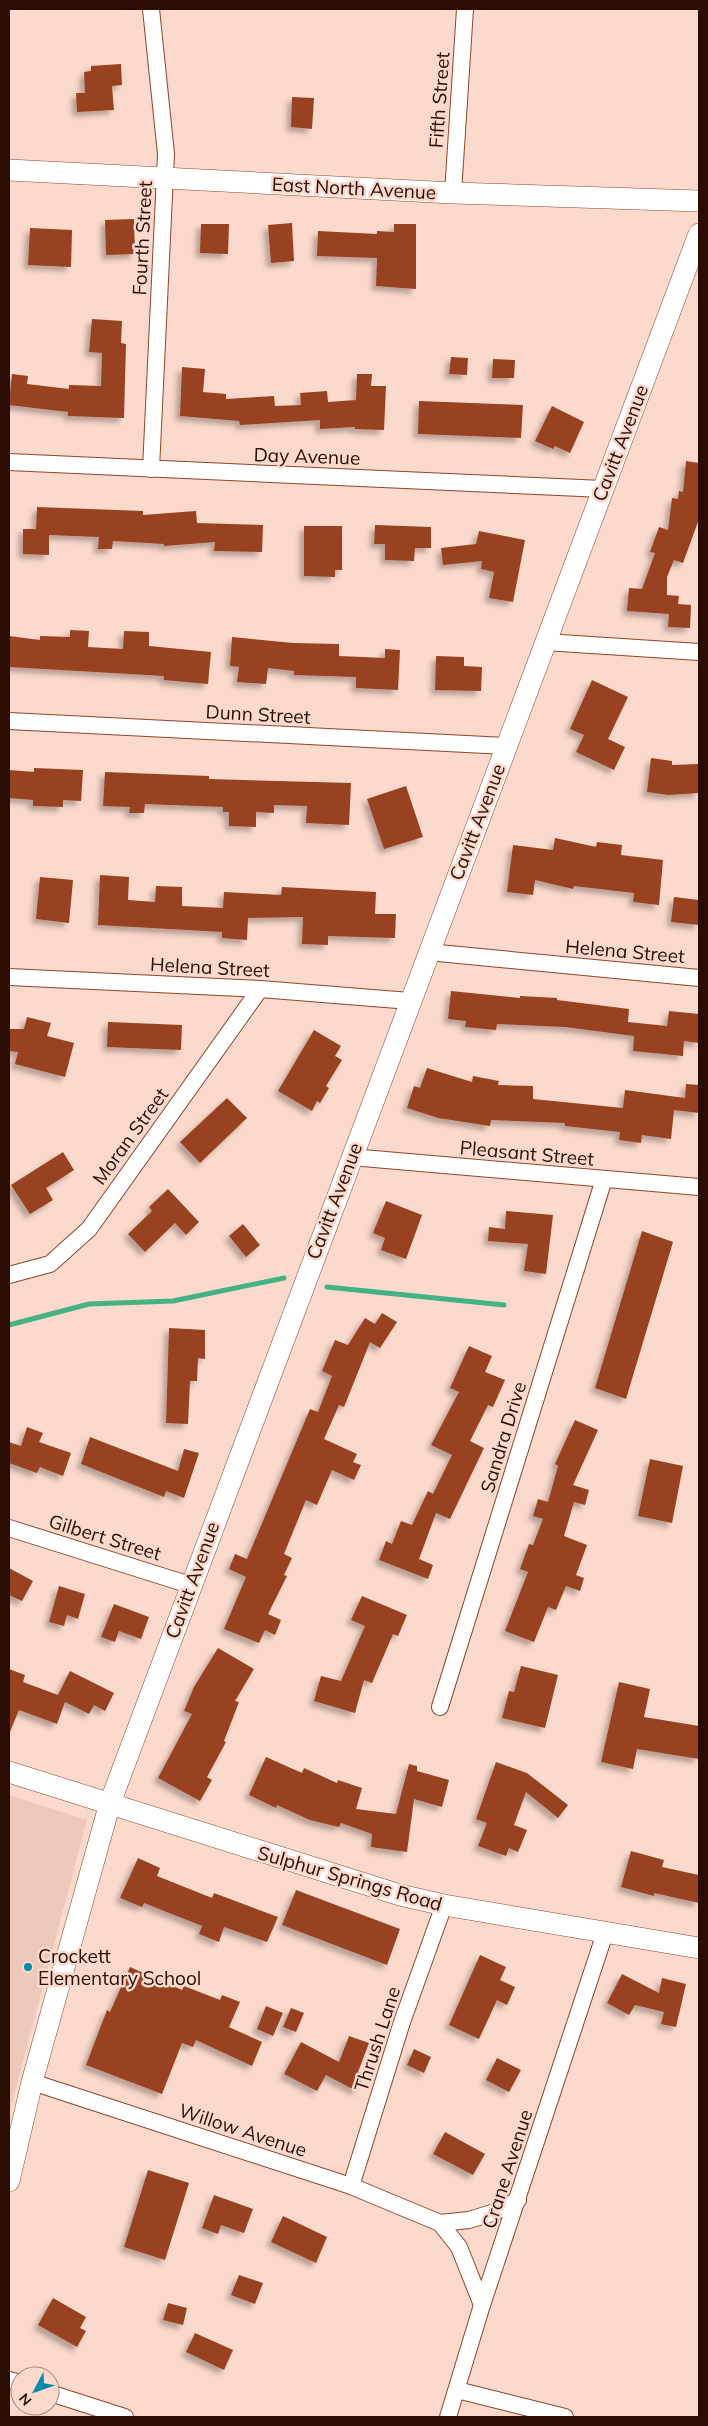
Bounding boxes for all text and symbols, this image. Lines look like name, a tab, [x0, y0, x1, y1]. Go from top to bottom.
street label: Fifth Street	[424, 51, 454, 149]
street label: East North Avenue	[271, 172, 437, 204]
street label: Fourth Street	[127, 180, 157, 296]
street label: Cavitt Avenue	[587, 381, 653, 505]
street label: Day Avenue	[253, 442, 361, 470]
street label: Dunn Street	[205, 699, 311, 729]
street label: Cavitt Avenue	[444, 760, 510, 884]
street label: Helena Street	[564, 934, 686, 968]
street label: Helena Street	[150, 952, 271, 982]
street label: Moran Street	[87, 1083, 173, 1189]
street label: Pleasant Street	[459, 1135, 595, 1171]
street label: Cavitt Avenue	[301, 1139, 367, 1263]
street label: Sandra Drive	[475, 1379, 531, 1495]
street label: Gilbert Street	[46, 1509, 164, 1566]
street label: Cavitt Avenue	[160, 1518, 224, 1642]
street label: Sulphur Springs Road	[255, 1840, 445, 1916]
place label: Crockett Elementary School	[38, 1944, 201, 1990]
marker: Crockett Elementary School	[22, 1961, 34, 1973]
street label: Thrush Lane	[349, 1983, 405, 2095]
street label: Willow Avenue	[176, 2098, 310, 2162]
street label: Crane Avenue	[476, 2106, 538, 2232]
north arrow	[10, 2366, 60, 2416]
text: N	[15, 2390, 35, 2409]

